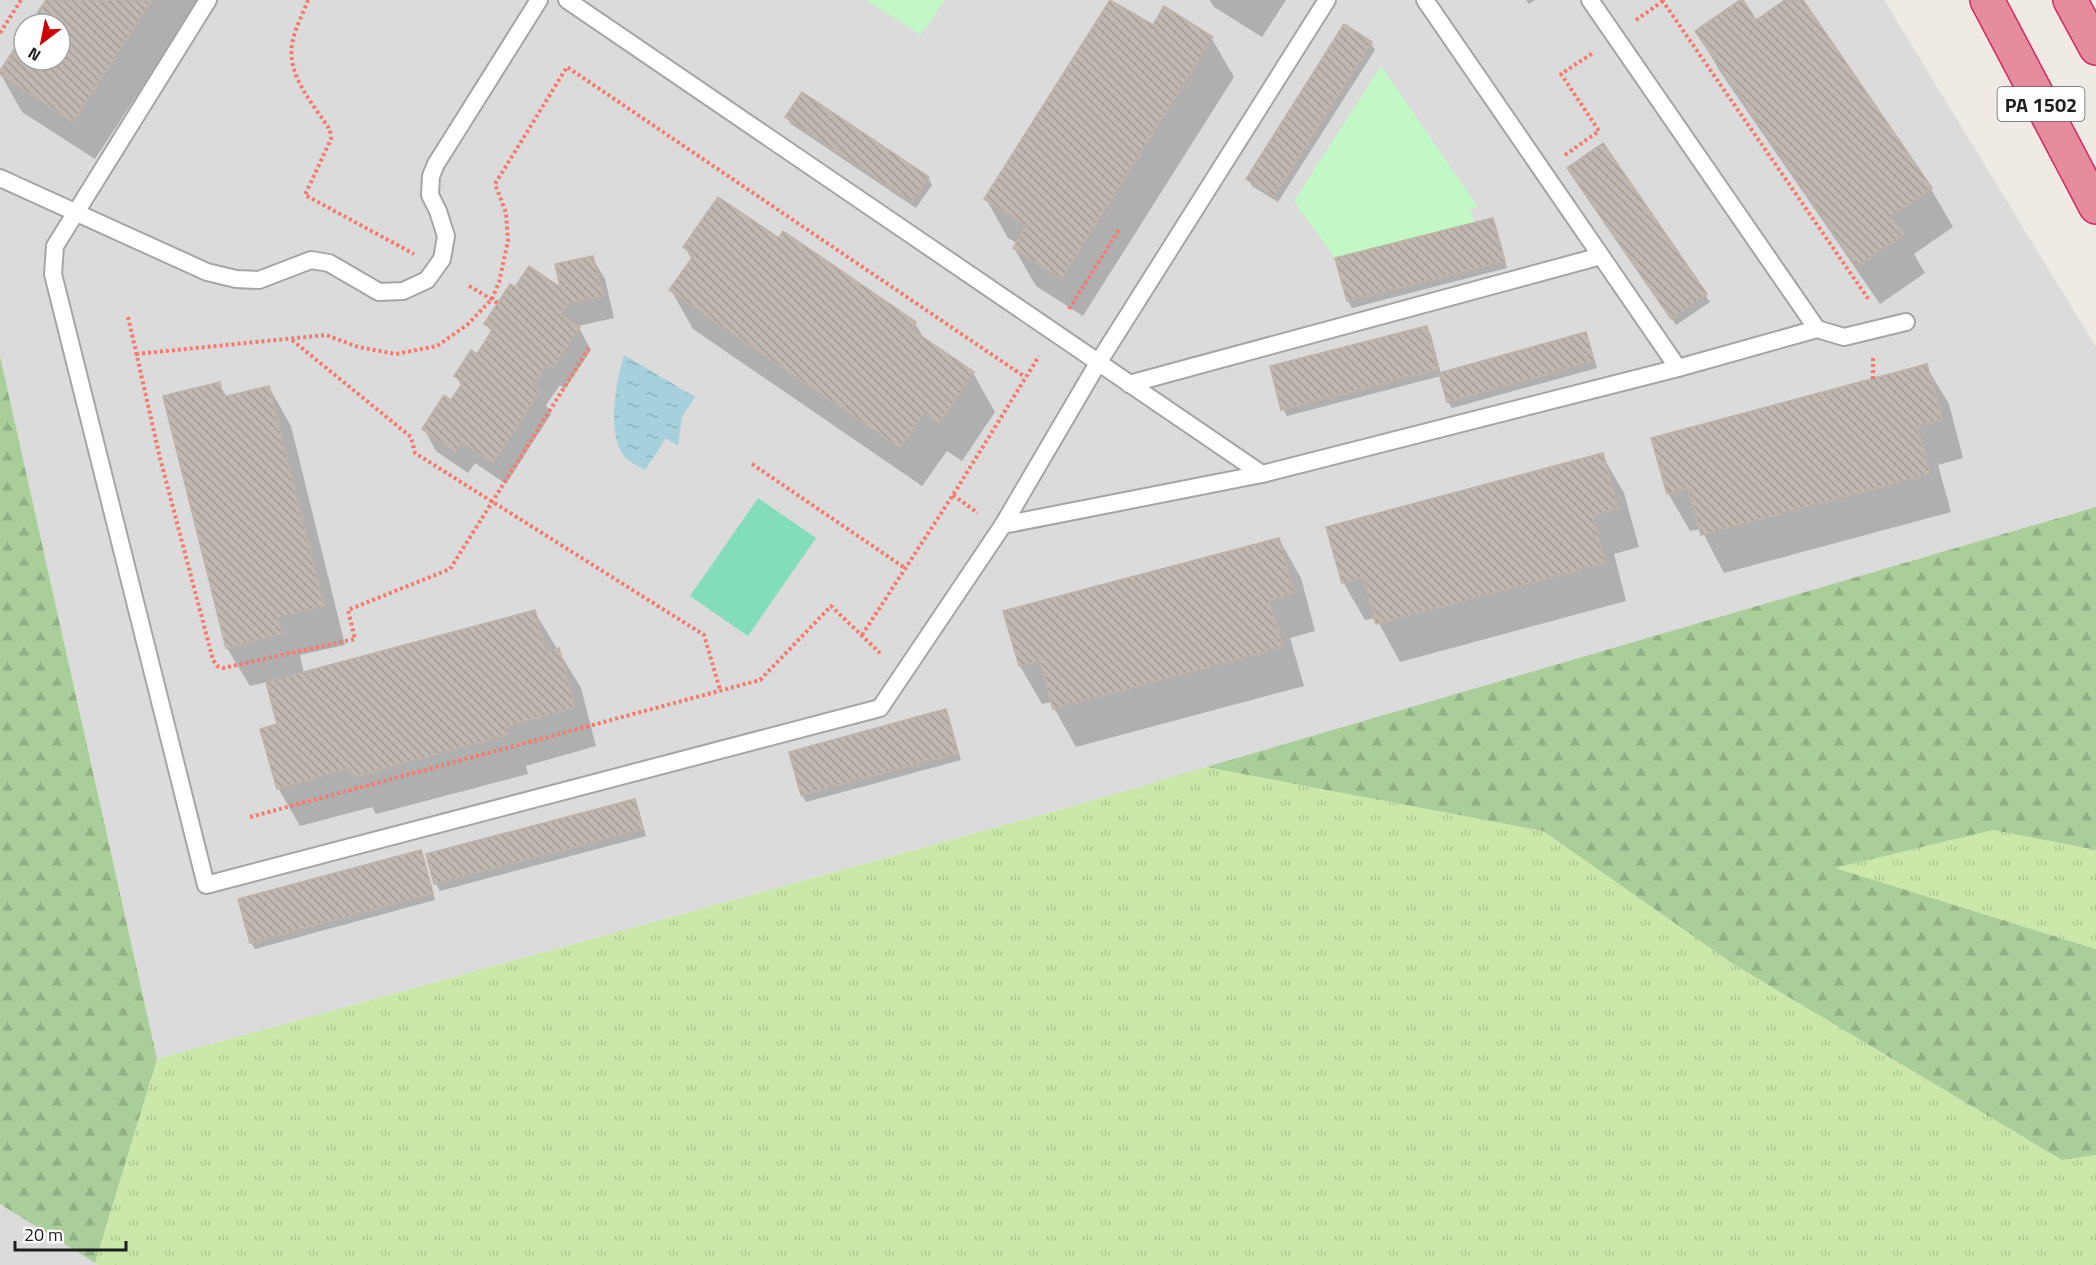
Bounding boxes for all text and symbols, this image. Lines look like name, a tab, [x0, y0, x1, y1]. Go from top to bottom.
north arrow	[12, 12, 72, 72]
text: N	[23, 42, 45, 68]
road number: PA 1502	[1998, 87, 2084, 121]
scale bar	[15, 1214, 126, 1252]
text: 20 m	[24, 1221, 63, 1248]

